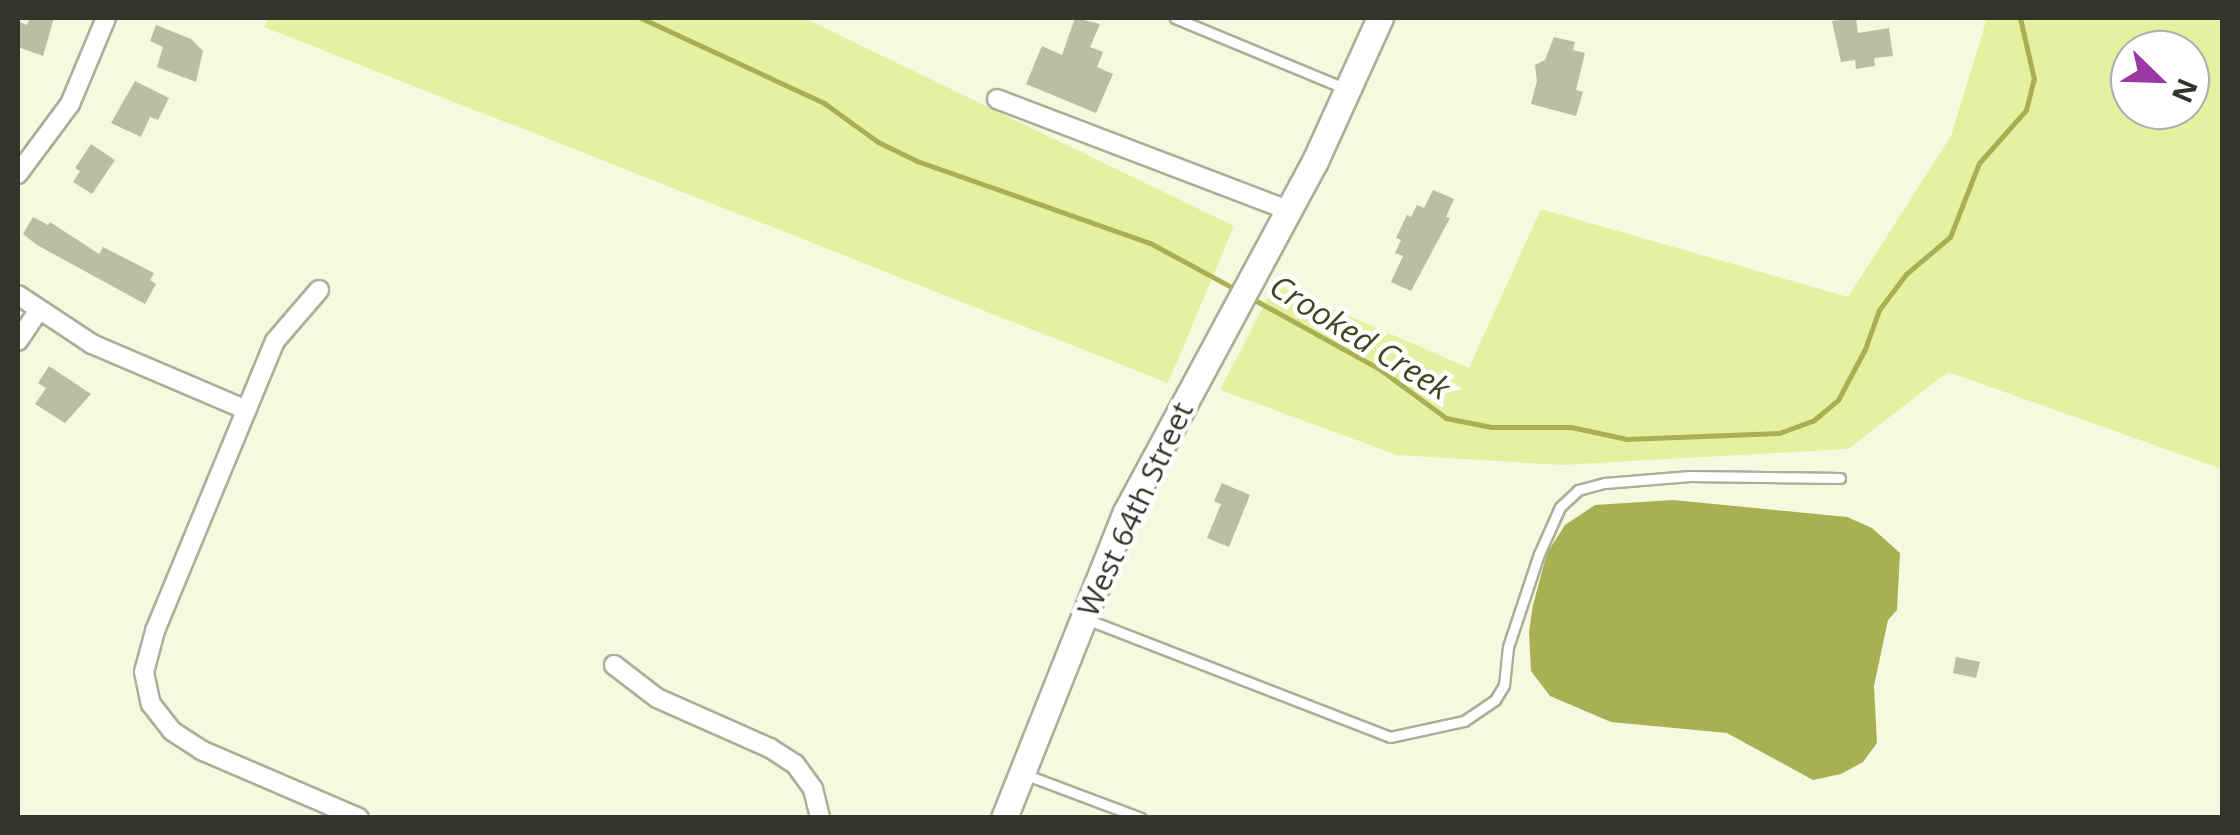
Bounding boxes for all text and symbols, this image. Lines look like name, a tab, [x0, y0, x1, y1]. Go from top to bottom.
north arrow	[2110, 30, 2210, 130]
text: N	[2164, 73, 2208, 109]
water label: Crooked Creek	[1263, 266, 1457, 408]
street label: West 64th Street	[1070, 396, 1200, 622]

